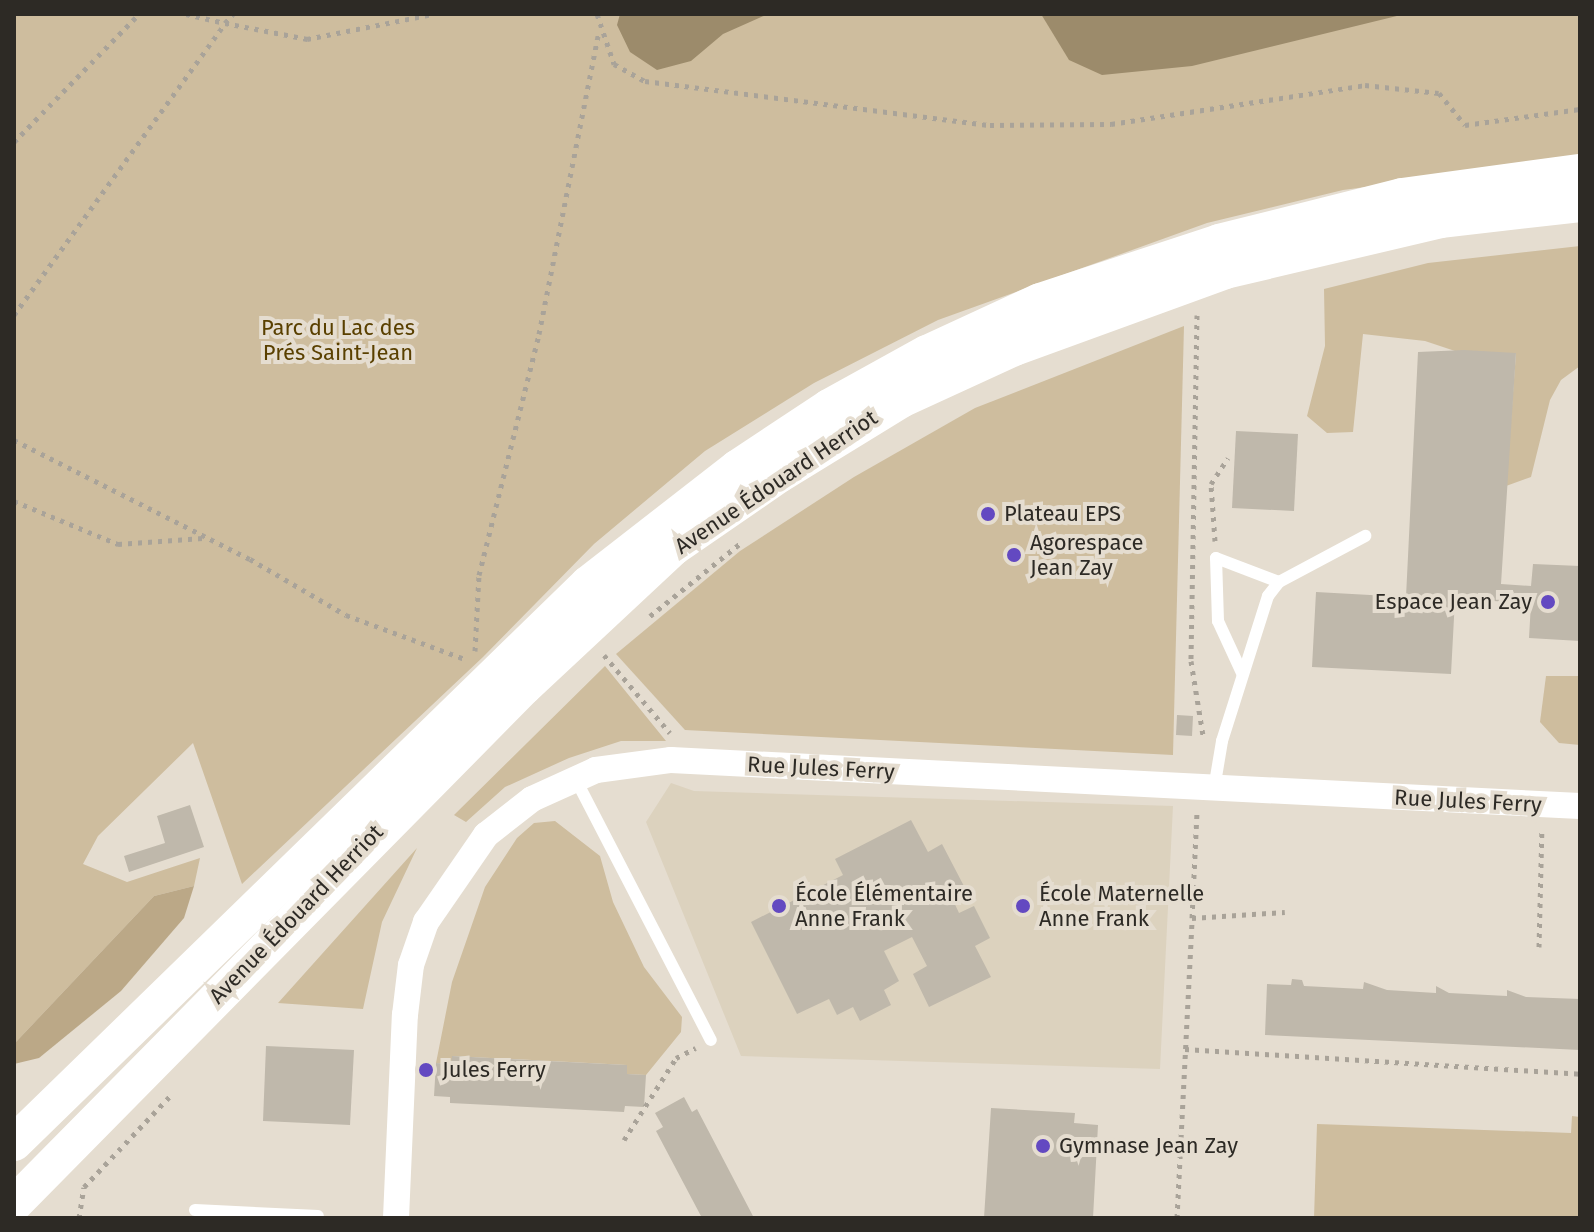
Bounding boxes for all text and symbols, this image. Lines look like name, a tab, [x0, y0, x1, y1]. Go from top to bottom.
park label: Parc du Lac des Prés Saint-Jean	[261, 314, 415, 366]
street label: Avenue Édouard Herriot	[670, 404, 882, 560]
place label: Plateau EPS	[1004, 501, 1121, 527]
marker: Plateau EPS	[979, 505, 997, 523]
place label: Agorespace Jean Zay	[1030, 529, 1144, 580]
marker: Agorespace Jean Zay	[1005, 546, 1023, 564]
place label: Espace Jean Zay	[1375, 589, 1532, 615]
marker: Espace Jean Zay	[1539, 593, 1557, 611]
street label: Rue Jules Ferry	[747, 751, 895, 785]
street label: Rue Jules Ferry	[1394, 784, 1542, 818]
street label: Avenue Édouard Herriot	[204, 819, 388, 1009]
place label: École Élémentaire Anne Frank	[795, 880, 973, 932]
place label: École Maternelle Anne Frank	[1039, 880, 1204, 932]
marker: École Élémentaire Anne Frank	[770, 897, 788, 915]
marker: École Maternelle Anne Frank	[1014, 897, 1032, 915]
place label: Jules Ferry	[442, 1057, 546, 1083]
marker: Jules Ferry	[417, 1061, 435, 1079]
place label: Gymnase Jean Zay	[1059, 1133, 1238, 1159]
marker: Gymnase Jean Zay	[1034, 1137, 1052, 1155]

